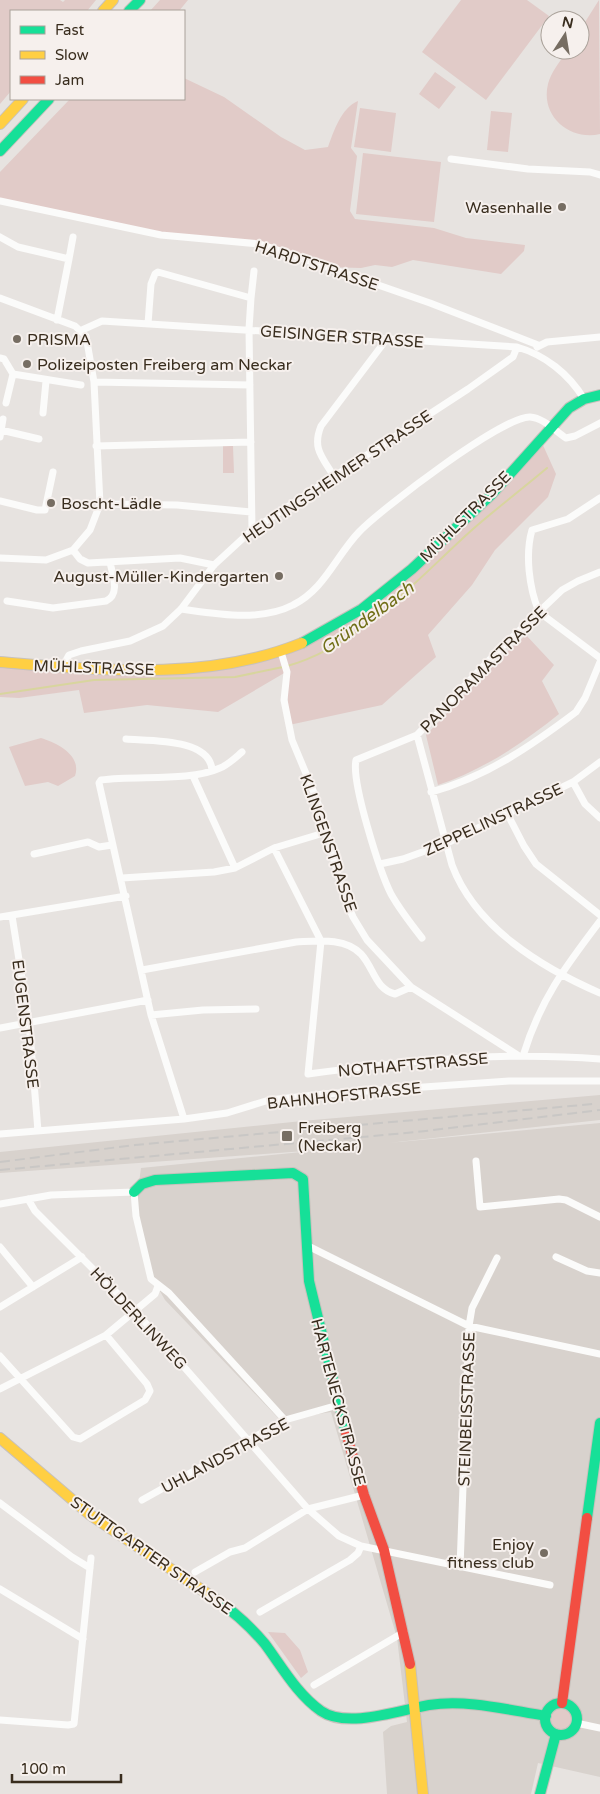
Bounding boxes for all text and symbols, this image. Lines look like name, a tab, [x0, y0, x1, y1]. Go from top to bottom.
legend	[10, 10, 185, 100]
north arrow	[540, 10, 590, 60]
text: N	[560, 13, 575, 32]
text: Fast	[55, 21, 85, 39]
text: Slow	[55, 46, 89, 64]
text: Jam	[55, 71, 84, 89]
place label: Wasenhalle	[465, 198, 552, 218]
marker: Wasenhalle	[556, 201, 568, 213]
street label: HARDTSTRASSE	[252, 237, 381, 295]
street label: GEISINGER STRASSE	[259, 321, 425, 353]
place label: PRISMA	[27, 330, 91, 350]
marker: PRISMA	[11, 333, 23, 345]
place label: Polizeiposten Freiberg am Neckar	[37, 355, 293, 375]
marker: Polizeiposten Freiberg am Neckar	[21, 358, 33, 370]
street label: HEUTINGSHEIMER STRASSE	[239, 406, 436, 548]
street label: MÜHLSTRASSE	[416, 467, 516, 567]
place label: Boscht-Lädle	[61, 494, 161, 514]
marker: Boscht-Lädle	[45, 497, 57, 509]
place label: August-Müller-Kindergarten	[53, 567, 269, 587]
marker: August-Müller-Kindergarten	[273, 570, 285, 582]
water label: Gründelbach	[316, 576, 419, 659]
street label: PANORAMASTRASSE	[416, 602, 551, 737]
street label: MÜHLSTRASSE	[33, 656, 155, 680]
street label: KLINGENSTRASSE	[295, 772, 361, 915]
street label: ZEPPELINSTRASSE	[421, 779, 566, 861]
street label: EUGENSTRASSE	[7, 959, 43, 1090]
street label: NOTHAFTSTRASSE	[337, 1048, 489, 1082]
street label: BAHNHOFSTRASSE	[266, 1078, 422, 1114]
place label: Freiberg (Neckar)	[298, 1118, 362, 1156]
marker: Freiberg (Neckar)	[280, 1129, 294, 1143]
street label: HÖLDERLINWEG	[86, 1263, 191, 1374]
street label: HARTENECKSTRASSE	[306, 1316, 370, 1488]
street label: STEINBEISSTRASSE	[454, 1331, 480, 1487]
street label: UHLANDSTRASSE	[158, 1414, 293, 1498]
street label: STUTTGARTER STRASSE	[66, 1492, 236, 1619]
place label: Enjoy fitness club	[447, 1535, 534, 1573]
marker: Enjoy fitness club	[538, 1547, 550, 1559]
scale bar	[12, 1752, 121, 1784]
text: 100 m	[20, 1760, 66, 1778]

